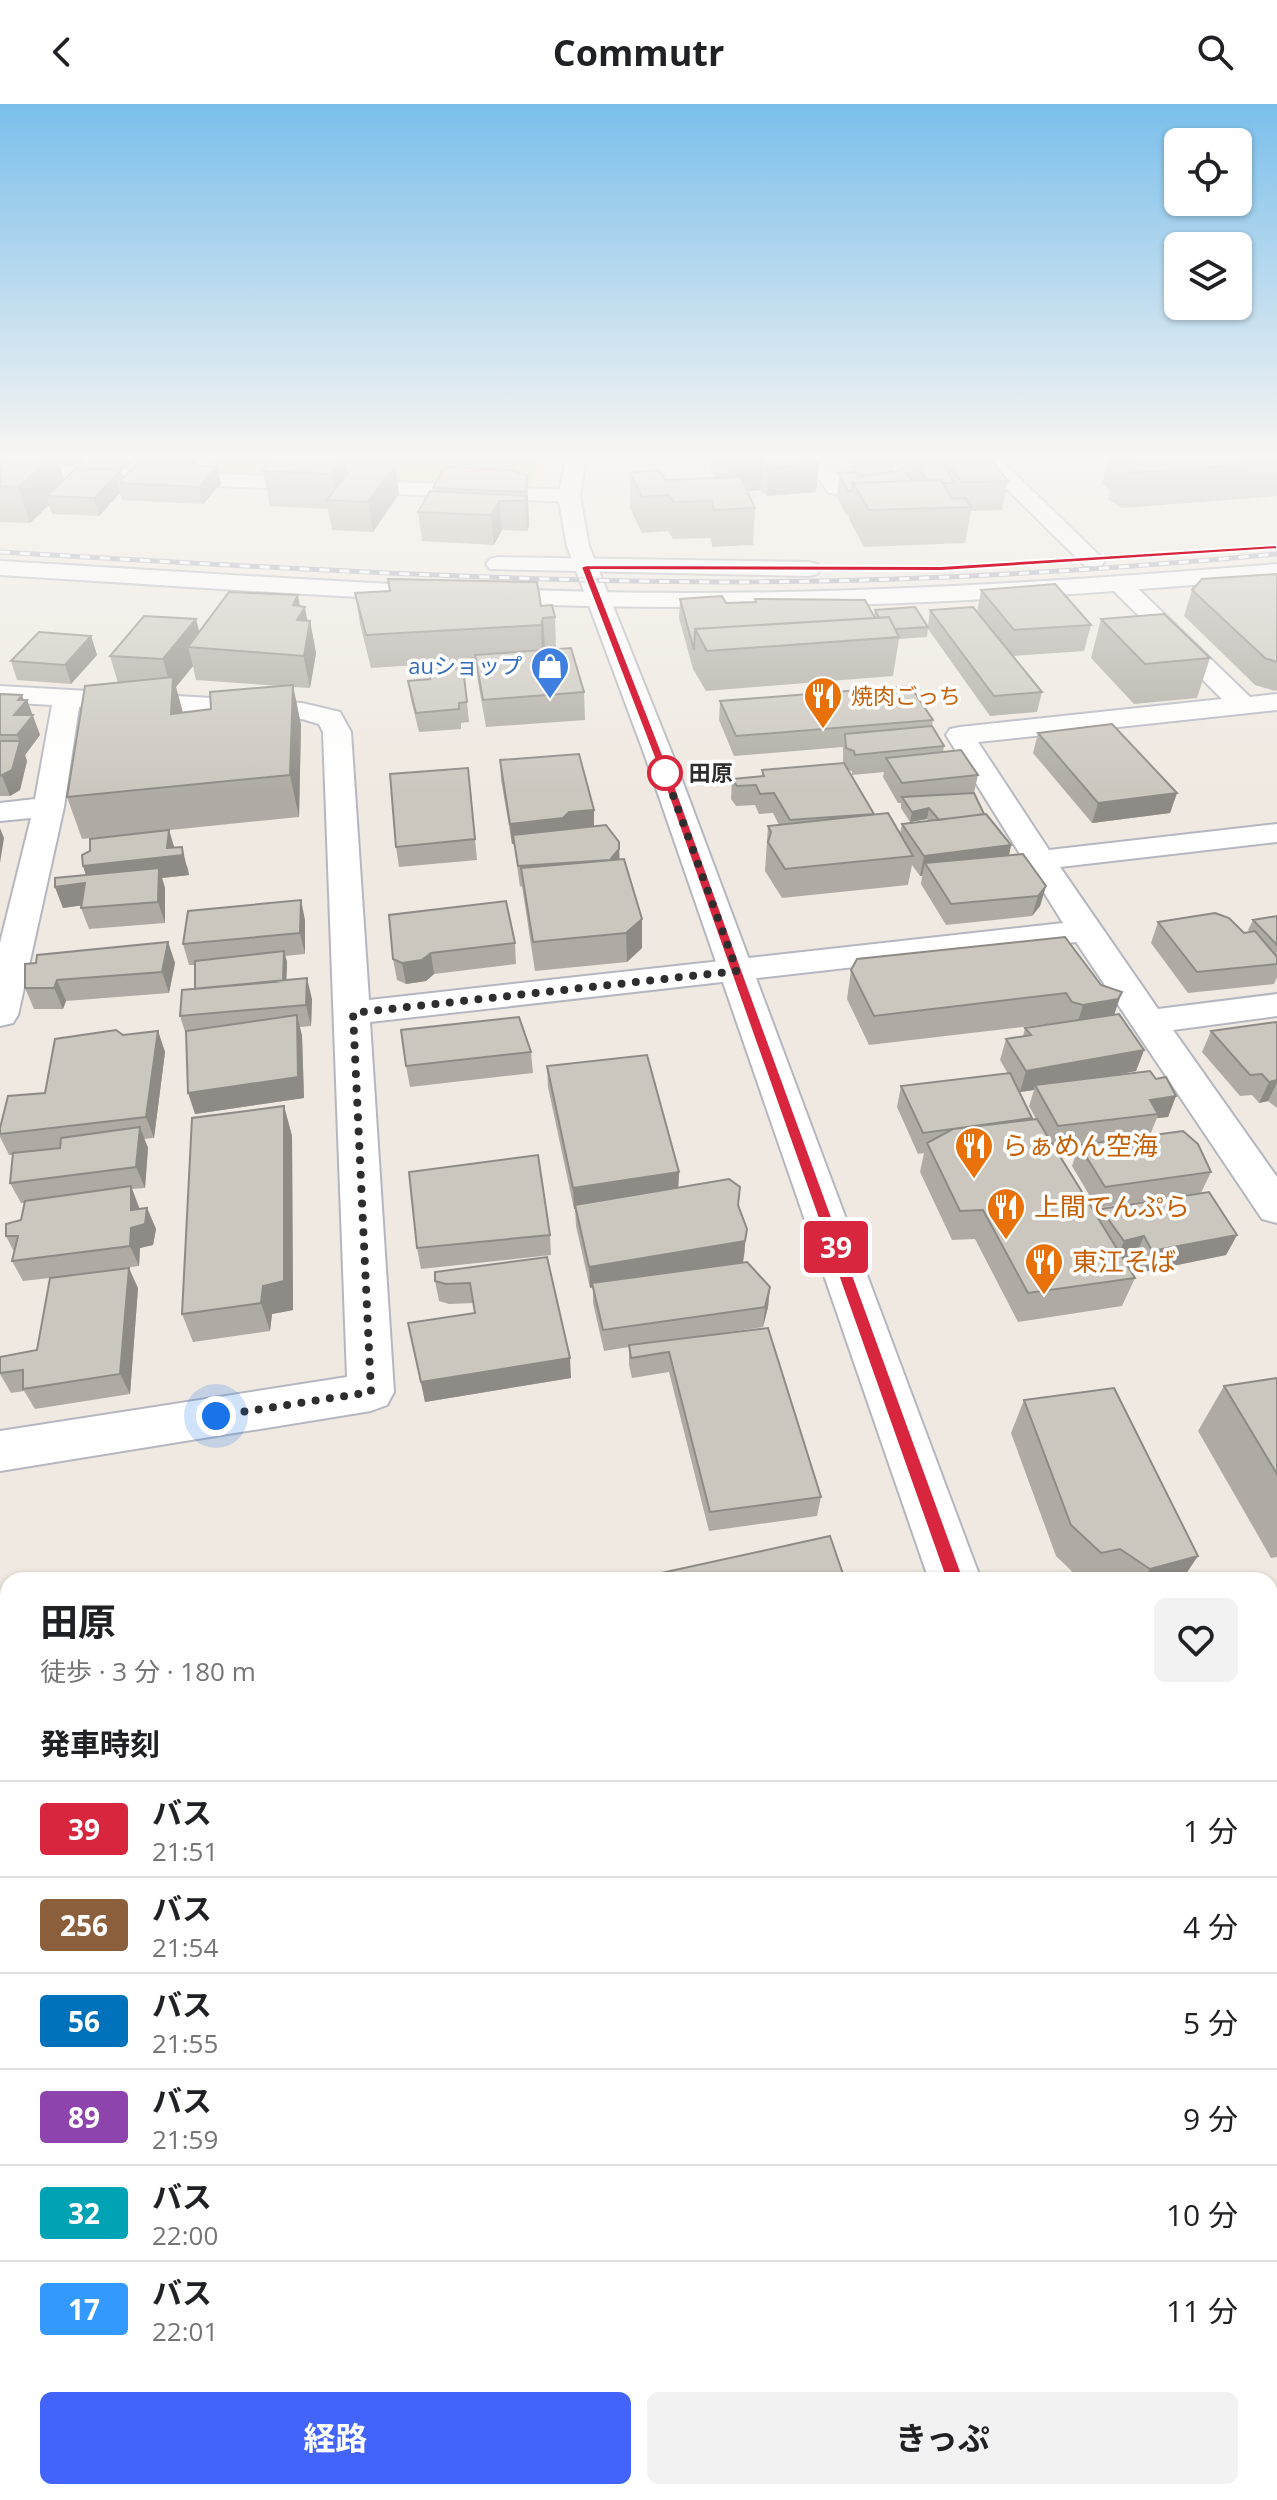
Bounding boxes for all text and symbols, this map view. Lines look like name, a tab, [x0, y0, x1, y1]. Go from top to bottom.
text: Commutr	[553, 28, 724, 77]
icon: back	[40, 30, 84, 74]
icon: search	[1193, 30, 1237, 74]
map controls	[1164, 128, 1252, 320]
button: locate	[1164, 128, 1252, 216]
button: layers	[1164, 232, 1252, 320]
shop icon: auショップ	[529, 645, 571, 700]
place label: auショップ	[408, 650, 522, 680]
restaurant icon: 焼肉ごっち	[802, 675, 844, 730]
place label: 焼肉ごっち	[851, 680, 961, 710]
marker: 田原	[648, 756, 682, 790]
place label: 田原	[689, 757, 733, 787]
restaurant icon: らぁめん空海	[953, 1125, 995, 1180]
place label: らぁめん空海	[1002, 1127, 1158, 1163]
restaurant icon: 上間てんぷら	[985, 1186, 1027, 1241]
place label: 上間てんぷら	[1034, 1188, 1190, 1224]
line badge: 39	[800, 1221, 872, 1273]
text: 39	[820, 1228, 852, 1266]
restaurant icon: 東江そば	[1023, 1241, 1065, 1296]
place label: 東江そば	[1072, 1243, 1176, 1279]
your location	[196, 1396, 236, 1436]
text: 田原	[40, 1595, 116, 1647]
button: heart	[1154, 1598, 1238, 1682]
text: 徒歩 · 3 分 · 180 m	[40, 1653, 256, 1689]
text: 発車時刻	[40, 1723, 160, 1764]
text: バス	[152, 1792, 212, 1833]
text: 39	[68, 1810, 100, 1848]
text: 1 分	[1183, 1810, 1238, 1851]
text: 21:51	[152, 1833, 218, 1869]
text: バス	[152, 1888, 212, 1929]
text: 256	[60, 1906, 108, 1944]
text: 4 分	[1183, 1906, 1238, 1947]
text: 21:54	[152, 1929, 218, 1965]
text: バス	[152, 1984, 212, 2025]
text: 56	[68, 2002, 100, 2040]
text: 5 分	[1183, 2002, 1238, 2043]
text: 21:55	[152, 2025, 218, 2061]
text: バス	[152, 2080, 212, 2121]
text: 89	[68, 2098, 100, 2136]
text: 9 分	[1183, 2098, 1238, 2139]
text: 21:59	[152, 2121, 218, 2157]
text: バス	[152, 2176, 212, 2217]
text: 32	[68, 2194, 100, 2232]
text: 10 分	[1166, 2194, 1238, 2235]
text: 22:00	[152, 2217, 218, 2253]
text: バス	[152, 2272, 212, 2313]
text: 17	[68, 2290, 100, 2328]
text: 11 分	[1166, 2290, 1238, 2331]
text: 22:01	[152, 2313, 218, 2349]
button: 経路	[40, 2392, 631, 2484]
button: きっぷ	[647, 2392, 1238, 2484]

